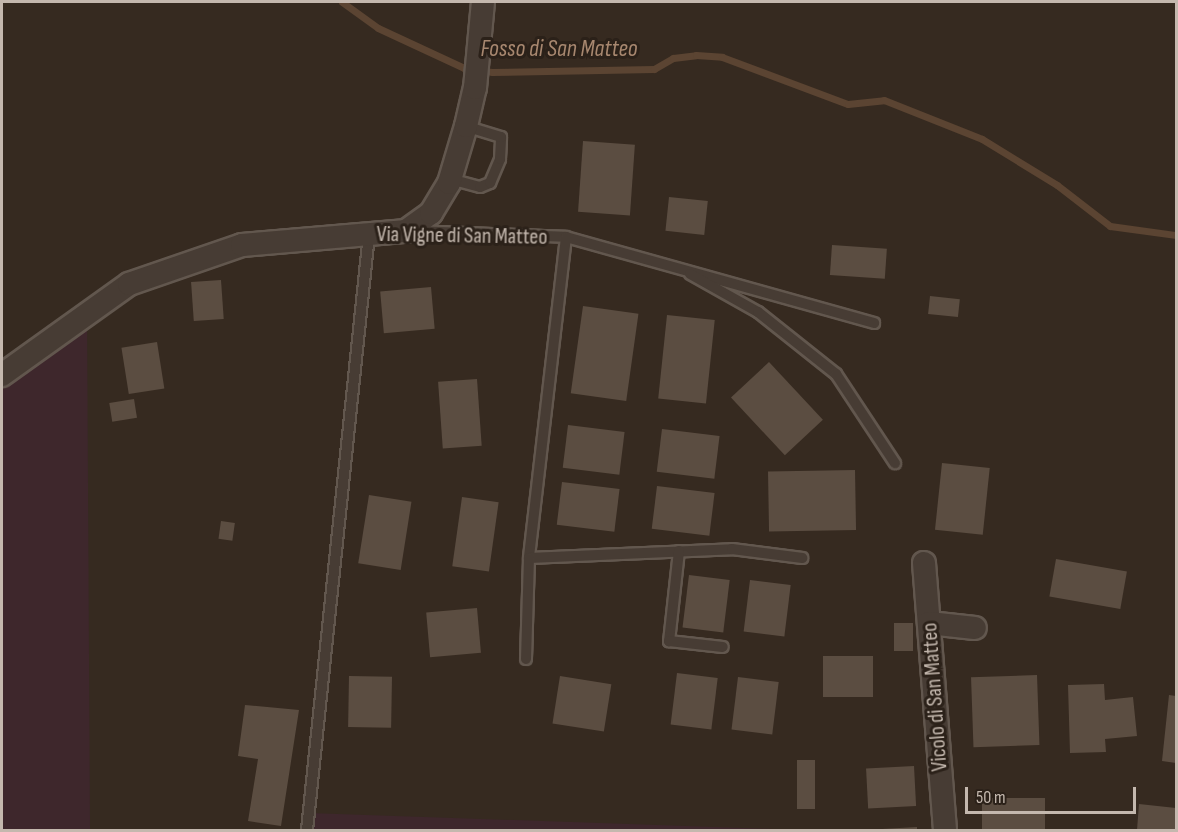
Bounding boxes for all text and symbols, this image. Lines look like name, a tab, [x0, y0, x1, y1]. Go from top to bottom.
water label: Fosso di San Matteo	[480, 35, 638, 63]
street label: Via Vigne di San Matteo	[376, 221, 548, 251]
street label: Vicolo di San Matteo	[917, 622, 953, 772]
scale bar	[968, 775, 1139, 813]
text: 50 m	[976, 787, 1006, 808]

